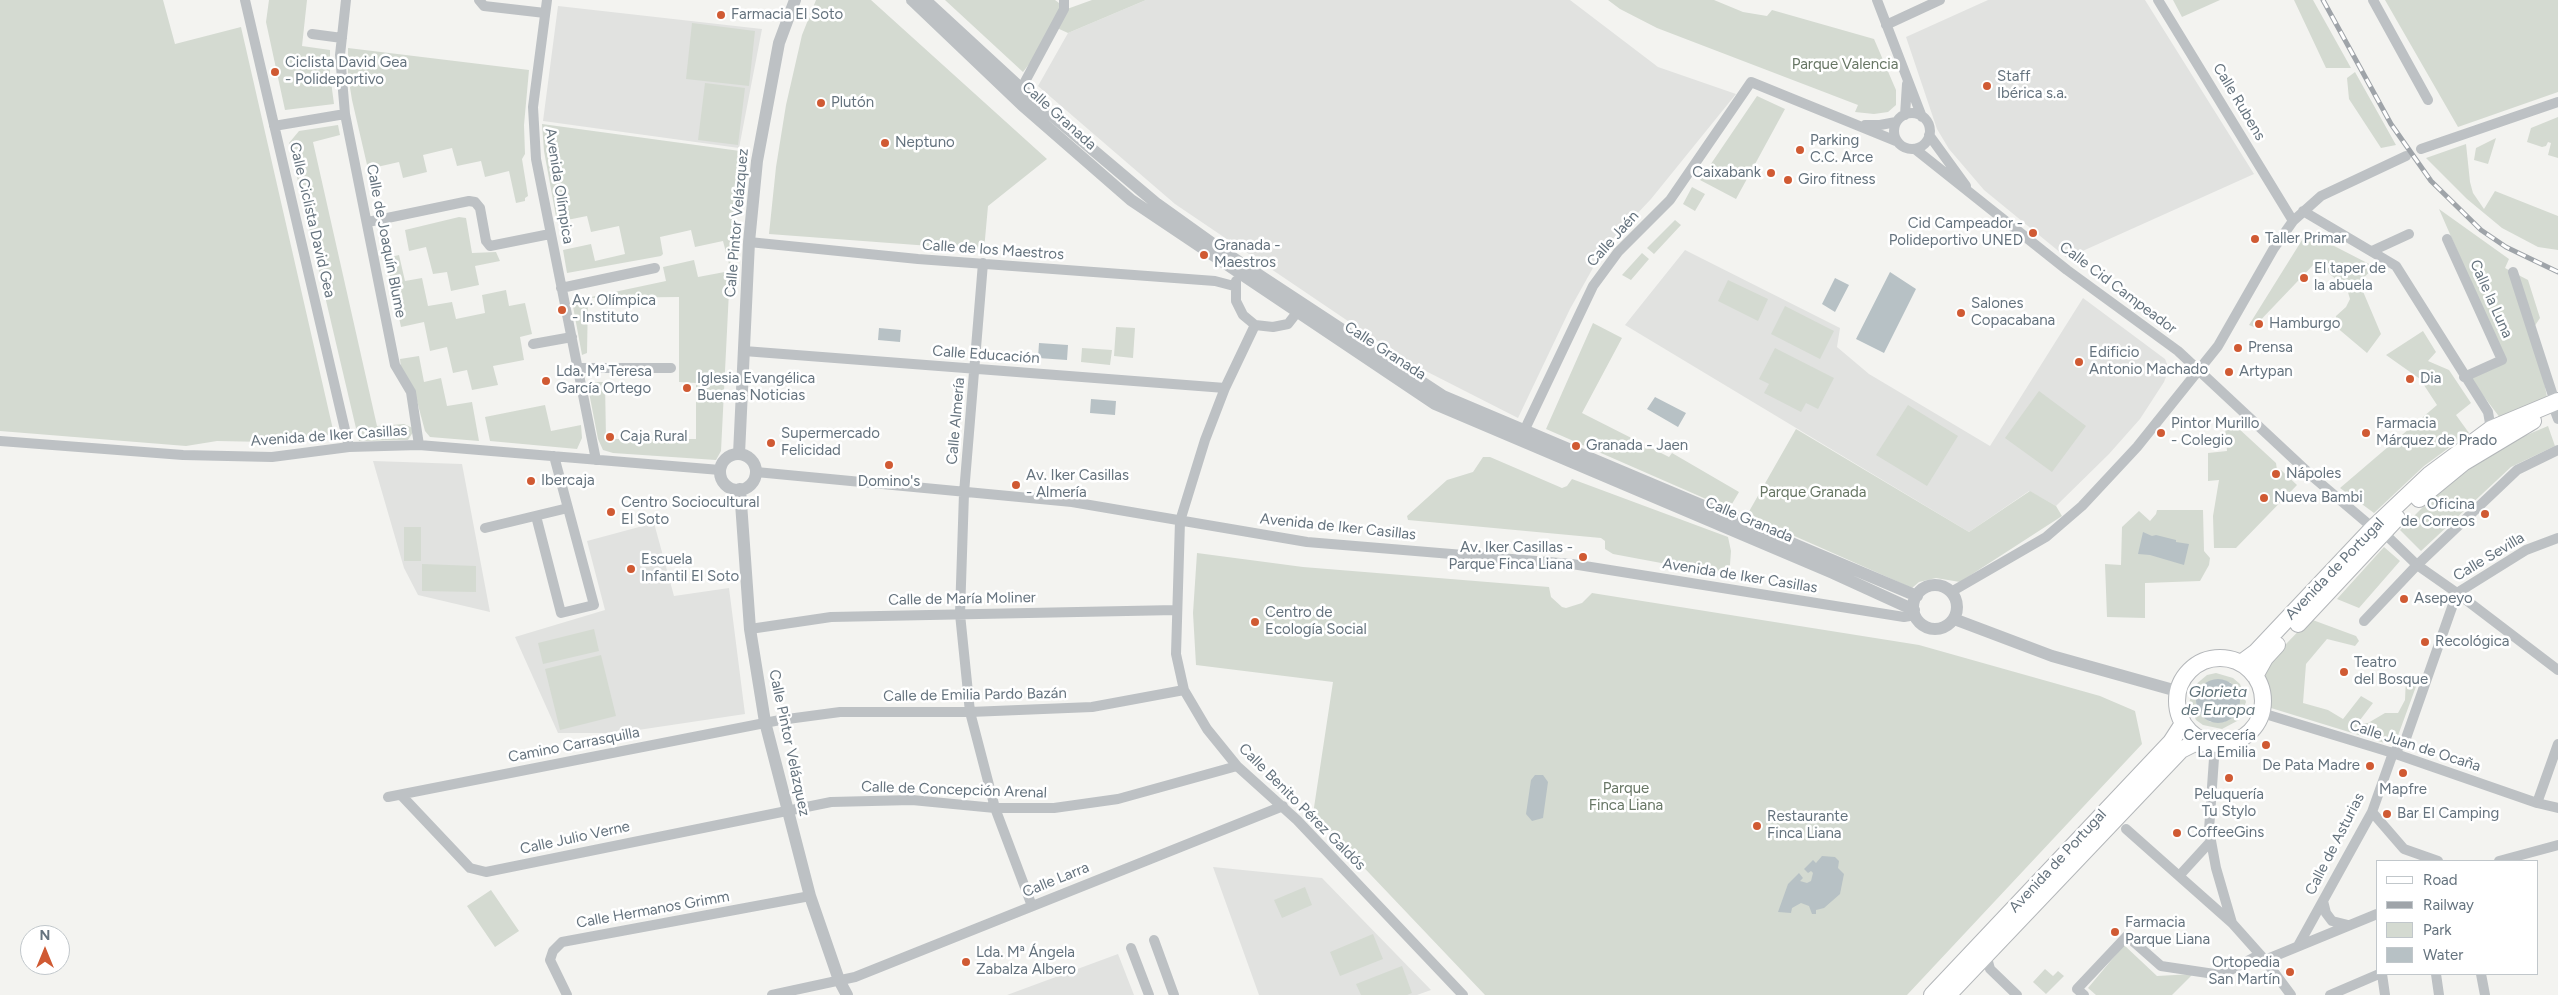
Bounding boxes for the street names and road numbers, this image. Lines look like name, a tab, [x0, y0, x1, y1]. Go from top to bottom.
street label: Calle Rubens	[2209, 60, 2269, 144]
street label: Calle Granada	[1018, 78, 1100, 154]
street label: Avenida Olímpica	[541, 127, 577, 245]
street label: Calle Ciclista David Gea	[285, 141, 339, 299]
street label: Calle Pintor Velázquez	[722, 148, 752, 298]
street label: Calle de Joaquín Blume	[362, 163, 410, 319]
street label: Calle Jaén	[1583, 207, 1643, 271]
street label: Calle de los Maestros	[921, 236, 1065, 264]
street label: Calle Cid Campeador	[2056, 238, 2180, 338]
street label: Calle la Luna	[2466, 257, 2516, 341]
street label: Calle Granada	[1341, 318, 1429, 384]
street label: Calle Educación	[932, 342, 1040, 368]
street label: Calle Almería	[943, 377, 969, 465]
street label: Avenida de Iker Casillas	[250, 422, 408, 450]
street label: Calle Granada	[1702, 493, 1796, 547]
street label: Avenida de Iker Casillas	[1259, 510, 1417, 544]
street label: Avenida de Portugal	[2282, 514, 2388, 624]
street label: Calle Sevilla	[2450, 529, 2528, 585]
street label: Avenida de Iker Casillas	[1661, 555, 1819, 597]
street label: Calle de María Moliner	[888, 589, 1036, 609]
street label: Calle Pintor Velázquez	[765, 668, 813, 818]
street label: Calle de Emilia Pardo Bazán	[883, 684, 1067, 706]
street label: Calle Juan de Ocaña	[2347, 716, 2483, 776]
street label: Camino Carrasquilla	[507, 723, 641, 767]
street label: Calle Benito Pérez Galdós	[1235, 740, 1369, 874]
street label: Calle de Concepción Arenal	[861, 778, 1047, 802]
street label: Calle de Asturias	[2302, 790, 2368, 898]
street label: Avenida de Portugal	[2006, 806, 2110, 916]
street label: Calle Julio Verne	[518, 818, 632, 858]
street label: Calle Larra	[1020, 859, 1092, 901]
street label: Calle Hermanos Grimm	[575, 888, 731, 932]

